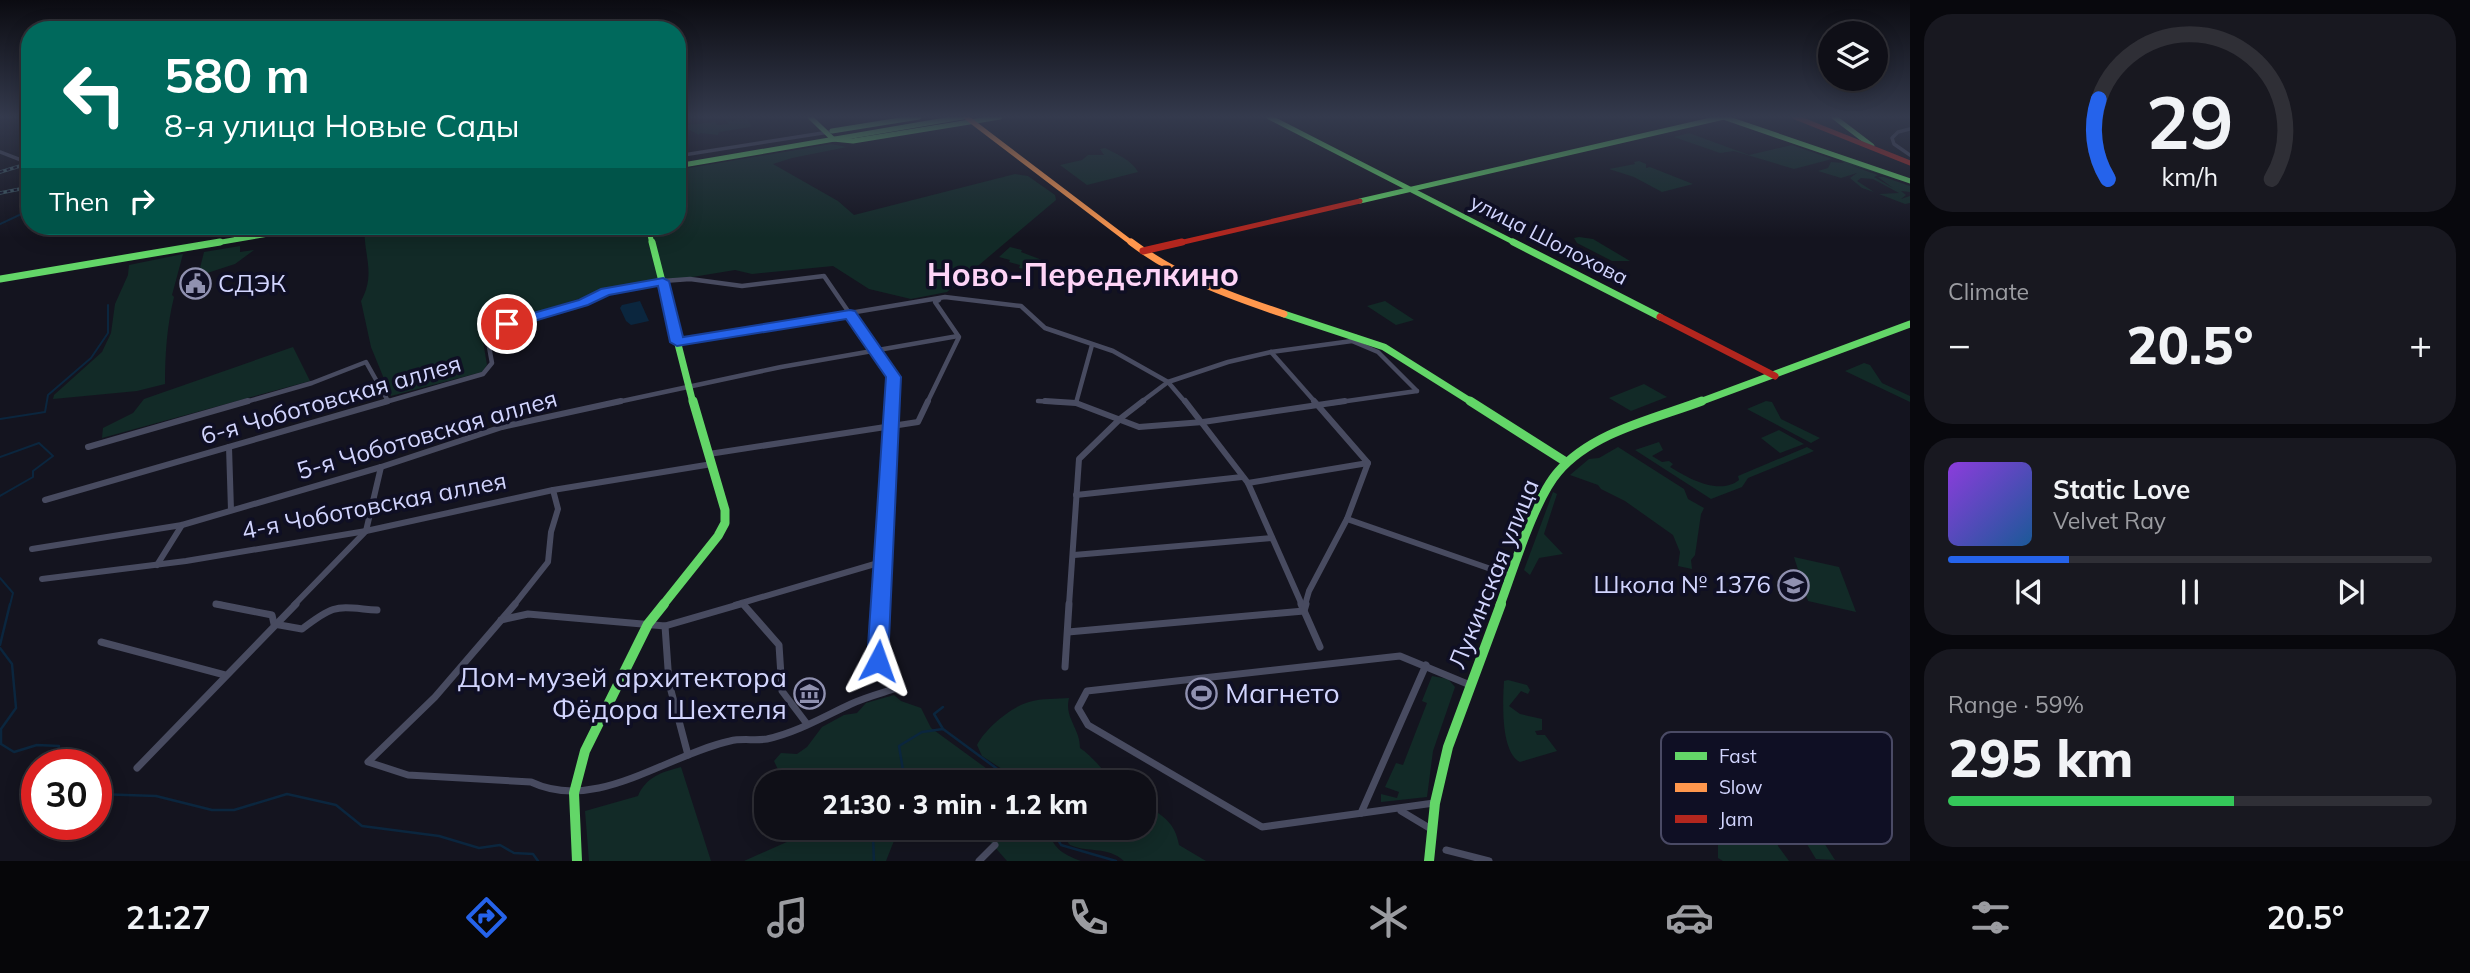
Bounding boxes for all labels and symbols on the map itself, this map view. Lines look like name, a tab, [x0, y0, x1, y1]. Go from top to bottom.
street label: улица Шолохова	[1466, 188, 1633, 290]
district label: Ново-Переделкино	[927, 254, 1239, 294]
public building icon: СДЭК	[178, 267, 212, 301]
place label: СДЭК	[218, 268, 286, 298]
pin	[477, 294, 537, 354]
street label: 6-я Чоботовская аллея	[197, 348, 464, 451]
street label: 5-я Чоботовская аллея	[293, 383, 560, 486]
street label: 4-я Чоботовская аллея	[239, 465, 509, 545]
street label: Лукинская улица	[1441, 474, 1545, 673]
school or university icon: Школа № 1376	[1777, 568, 1811, 602]
place label: Школа № 1376	[1593, 569, 1771, 599]
position arrow	[841, 624, 915, 698]
place label: Дом-музей архитектора Фёдора Шехтеля	[458, 659, 787, 726]
place label: Магнето	[1225, 675, 1340, 710]
museum icon: Дом-музей архитектора Фёдора Шехтеля	[793, 676, 827, 710]
sports icon: Магнето	[1185, 676, 1219, 710]
legend	[1661, 732, 1892, 844]
text: Fast	[1719, 744, 1757, 768]
speed limit sign: 30	[21, 749, 112, 840]
text: Slow	[1719, 775, 1763, 799]
text: Jam	[1719, 807, 1753, 831]

